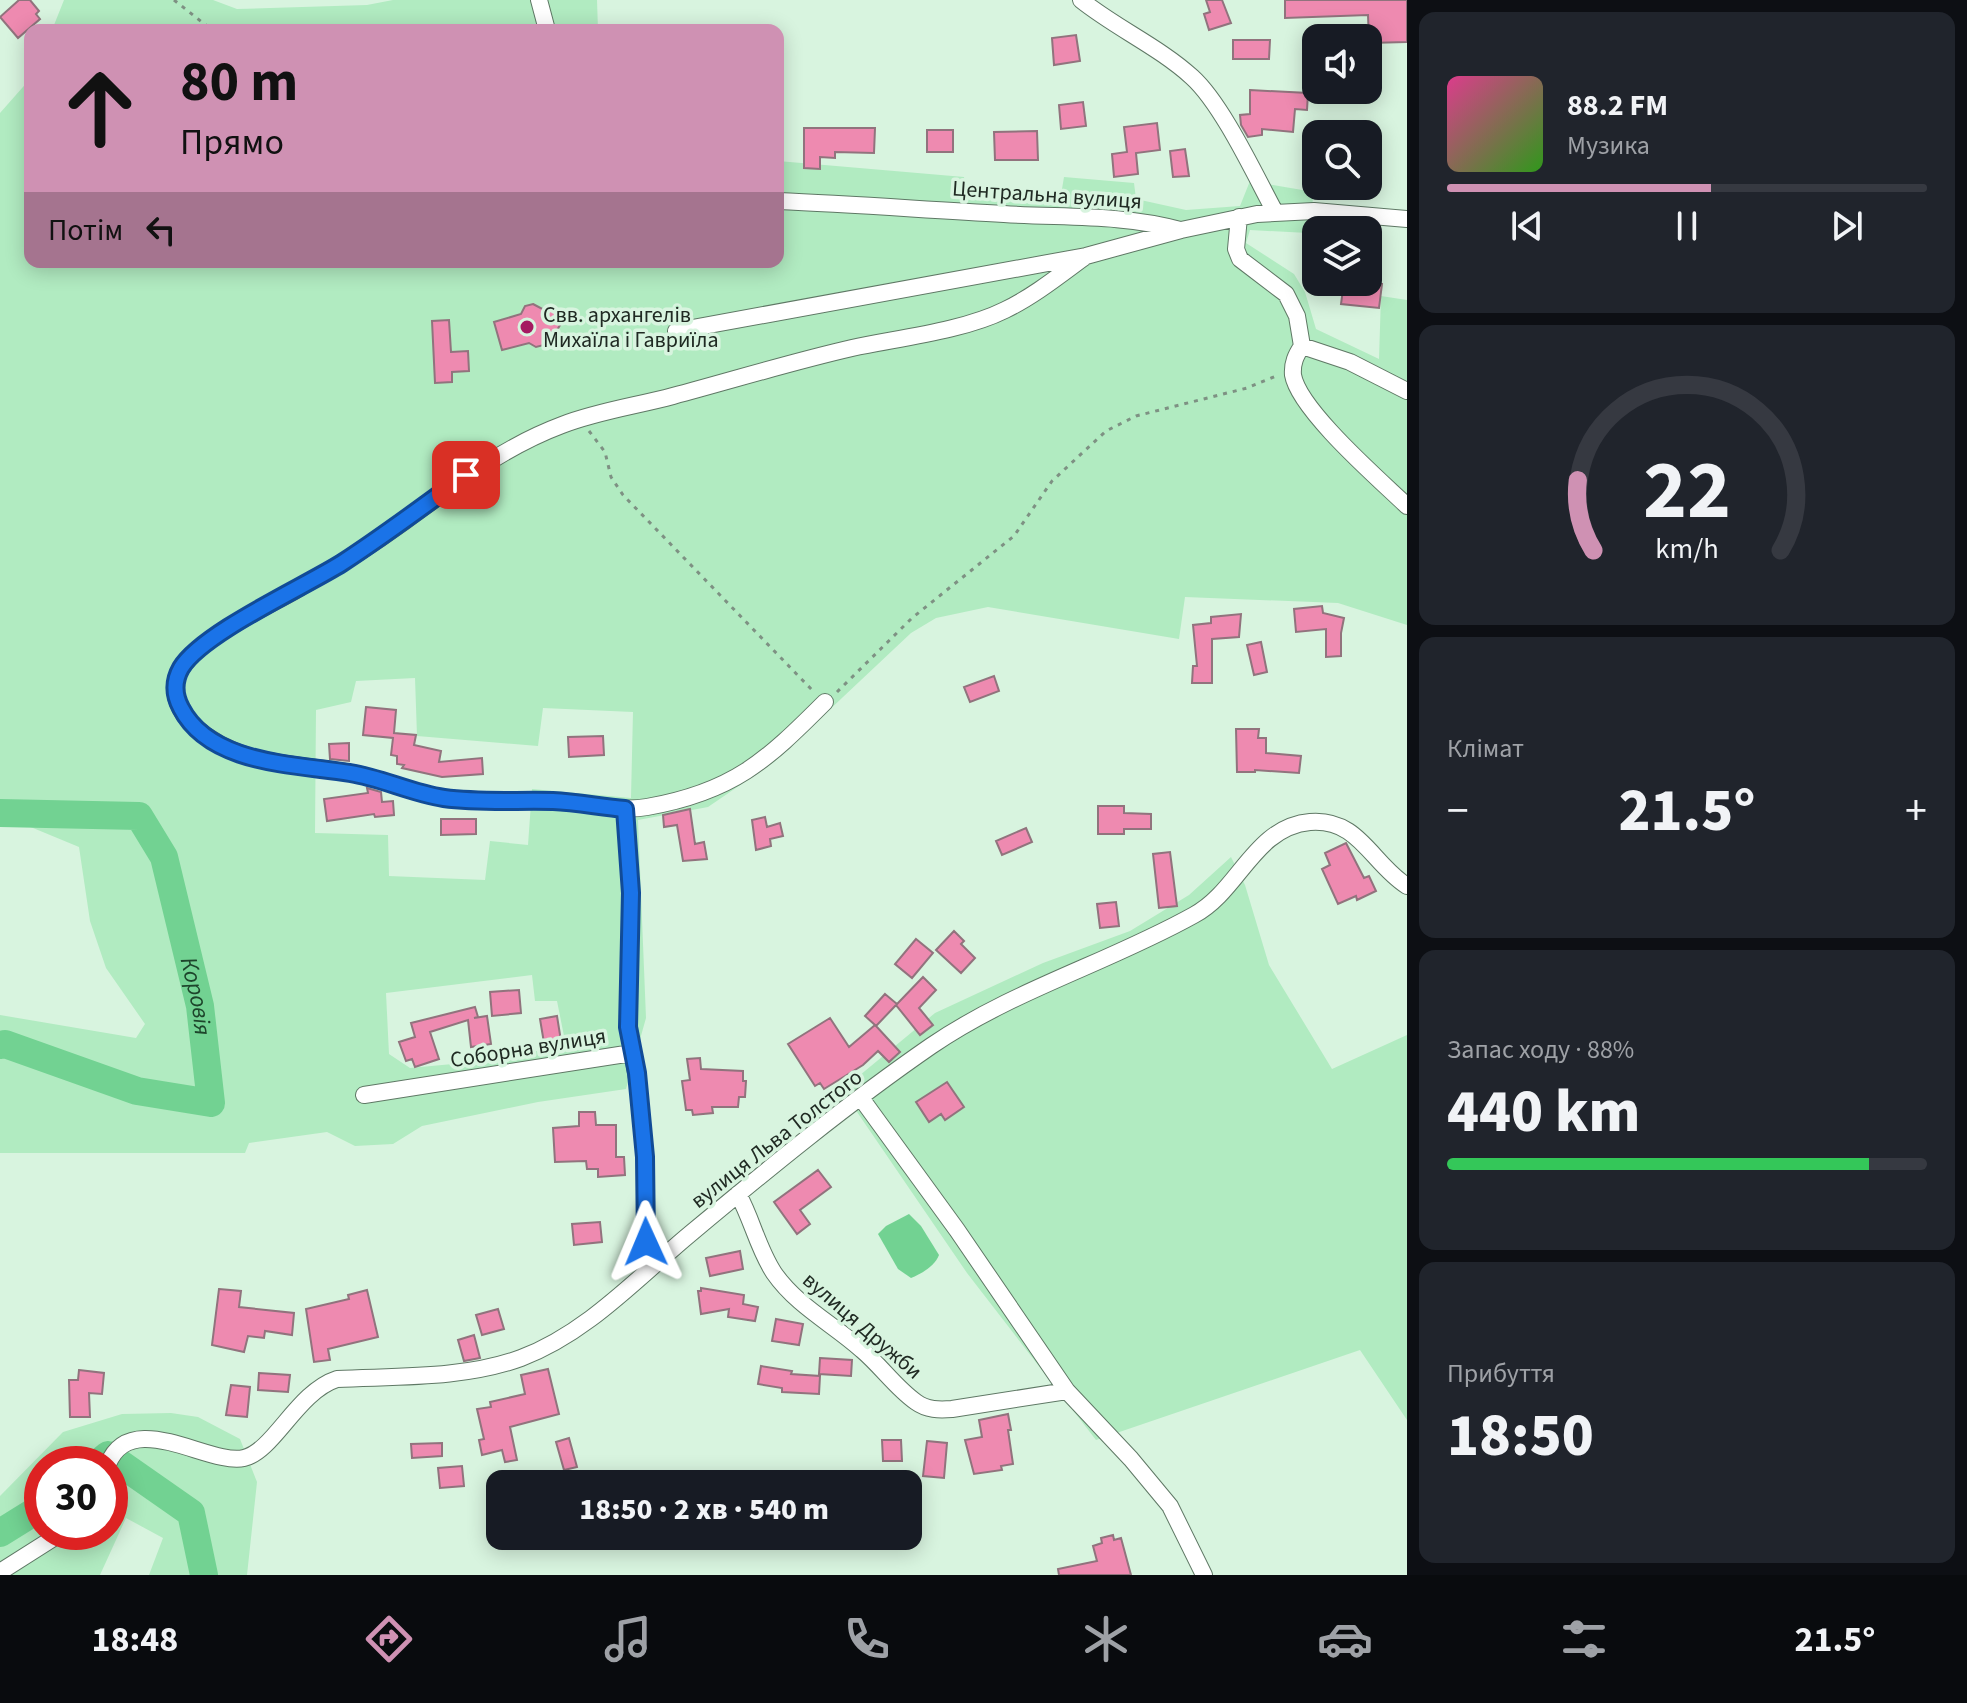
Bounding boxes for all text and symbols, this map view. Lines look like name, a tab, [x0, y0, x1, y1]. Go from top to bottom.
map controls	[1302, 24, 1382, 296]
button: sound	[1302, 24, 1382, 104]
text: 80 m	[180, 43, 298, 122]
icon: ahead	[48, 56, 152, 160]
text: 88.2 FM	[1567, 84, 1668, 127]
text: Прямо	[180, 117, 284, 168]
button: search	[1302, 120, 1382, 200]
text: Музика	[1567, 127, 1650, 164]
street label: Центральна вулиця	[951, 172, 1143, 218]
icon: previous	[1505, 204, 1549, 248]
icon: pause	[1665, 204, 1709, 248]
icon: next	[1825, 204, 1869, 248]
icon: left	[139, 208, 183, 252]
text: Потім	[48, 209, 123, 252]
button: layers	[1302, 216, 1382, 296]
place label: Свв. архангелів Михаїла і Гавриїла	[543, 299, 719, 356]
marker: Свв. архангелів Михаїла і Гавриїла	[518, 318, 536, 336]
text: 22	[1643, 431, 1731, 549]
pin	[432, 441, 500, 509]
icon: arrive	[444, 453, 488, 497]
text: km/h	[1655, 529, 1719, 569]
text: Клімат	[1447, 730, 1524, 767]
text: 21.5°	[1619, 769, 1755, 854]
text: −	[1447, 780, 1469, 843]
text: +	[1905, 780, 1927, 843]
water label: Коровія	[171, 953, 220, 1037]
street label: Соборна вулиця	[448, 1020, 608, 1076]
text: Запас ходу · 88%	[1447, 1031, 1634, 1068]
street label: вулиця Льва Толстого	[684, 1061, 869, 1216]
text: 440 km	[1447, 1070, 1640, 1155]
position arrow	[604, 1200, 688, 1284]
street label: вулиця Дружби	[795, 1265, 929, 1387]
text: Прибуття	[1447, 1355, 1555, 1392]
text: 18:50	[1447, 1394, 1594, 1479]
speed limit sign: 30	[24, 1446, 128, 1550]
text: 18:50 · 2 хв · 540 m	[579, 1488, 829, 1531]
icon: directions	[361, 1611, 417, 1667]
icon: music	[600, 1611, 656, 1667]
icon: phone	[839, 1611, 895, 1667]
icon: climate	[1078, 1611, 1134, 1667]
icon: car	[1317, 1611, 1373, 1667]
icon: filters	[1556, 1611, 1612, 1667]
text: 18:48	[91, 1614, 178, 1665]
text: 21.5°	[1795, 1614, 1875, 1665]

